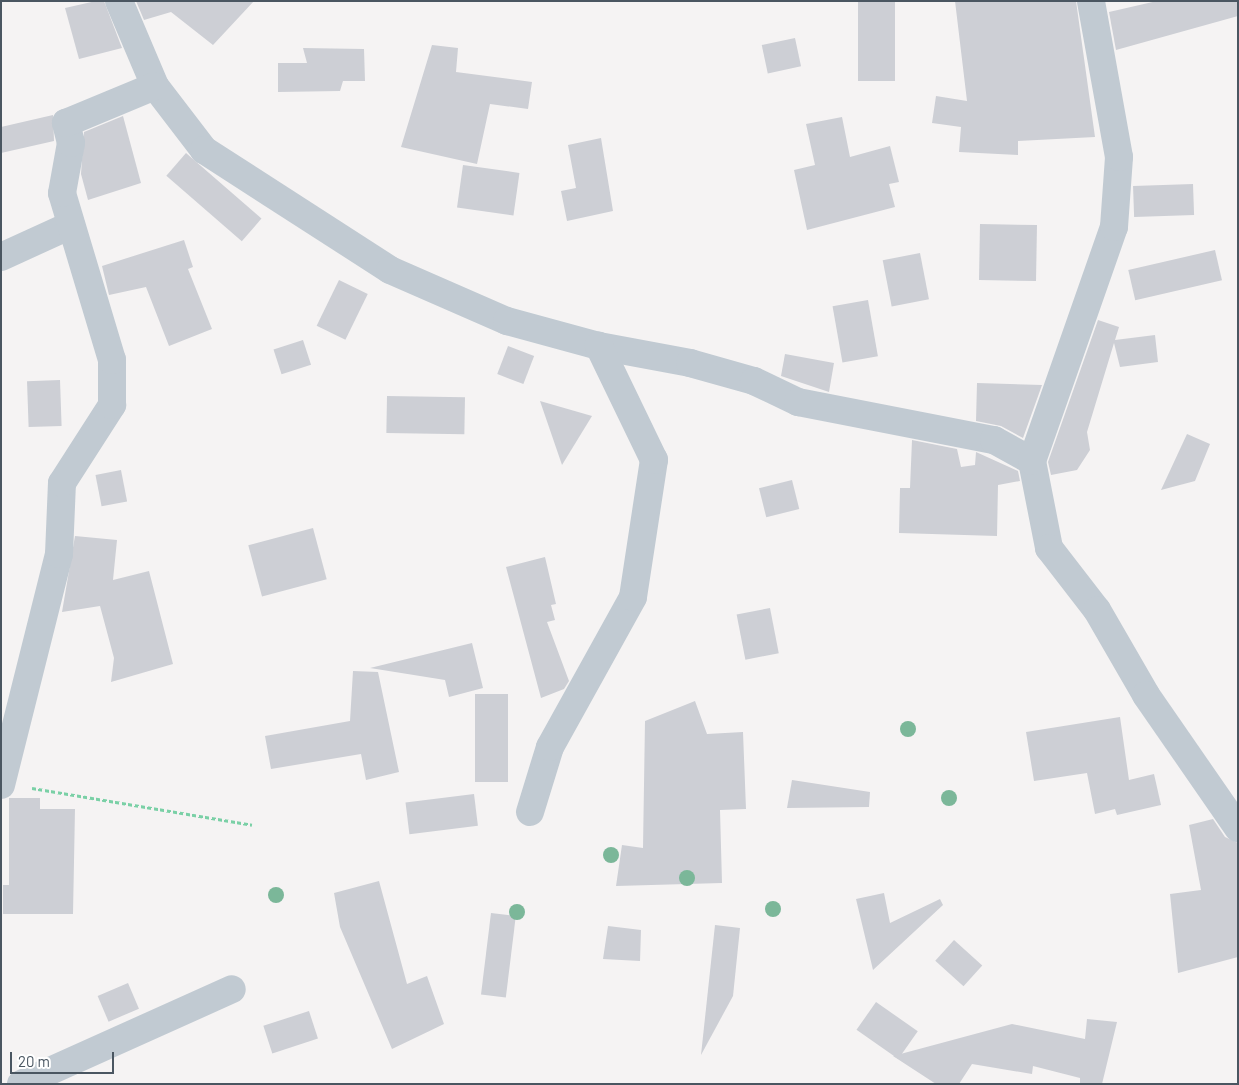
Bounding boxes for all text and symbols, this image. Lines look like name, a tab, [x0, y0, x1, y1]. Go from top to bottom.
scale bar	[12, 1042, 116, 1074]
text: 20 m	[18, 1052, 50, 1070]

